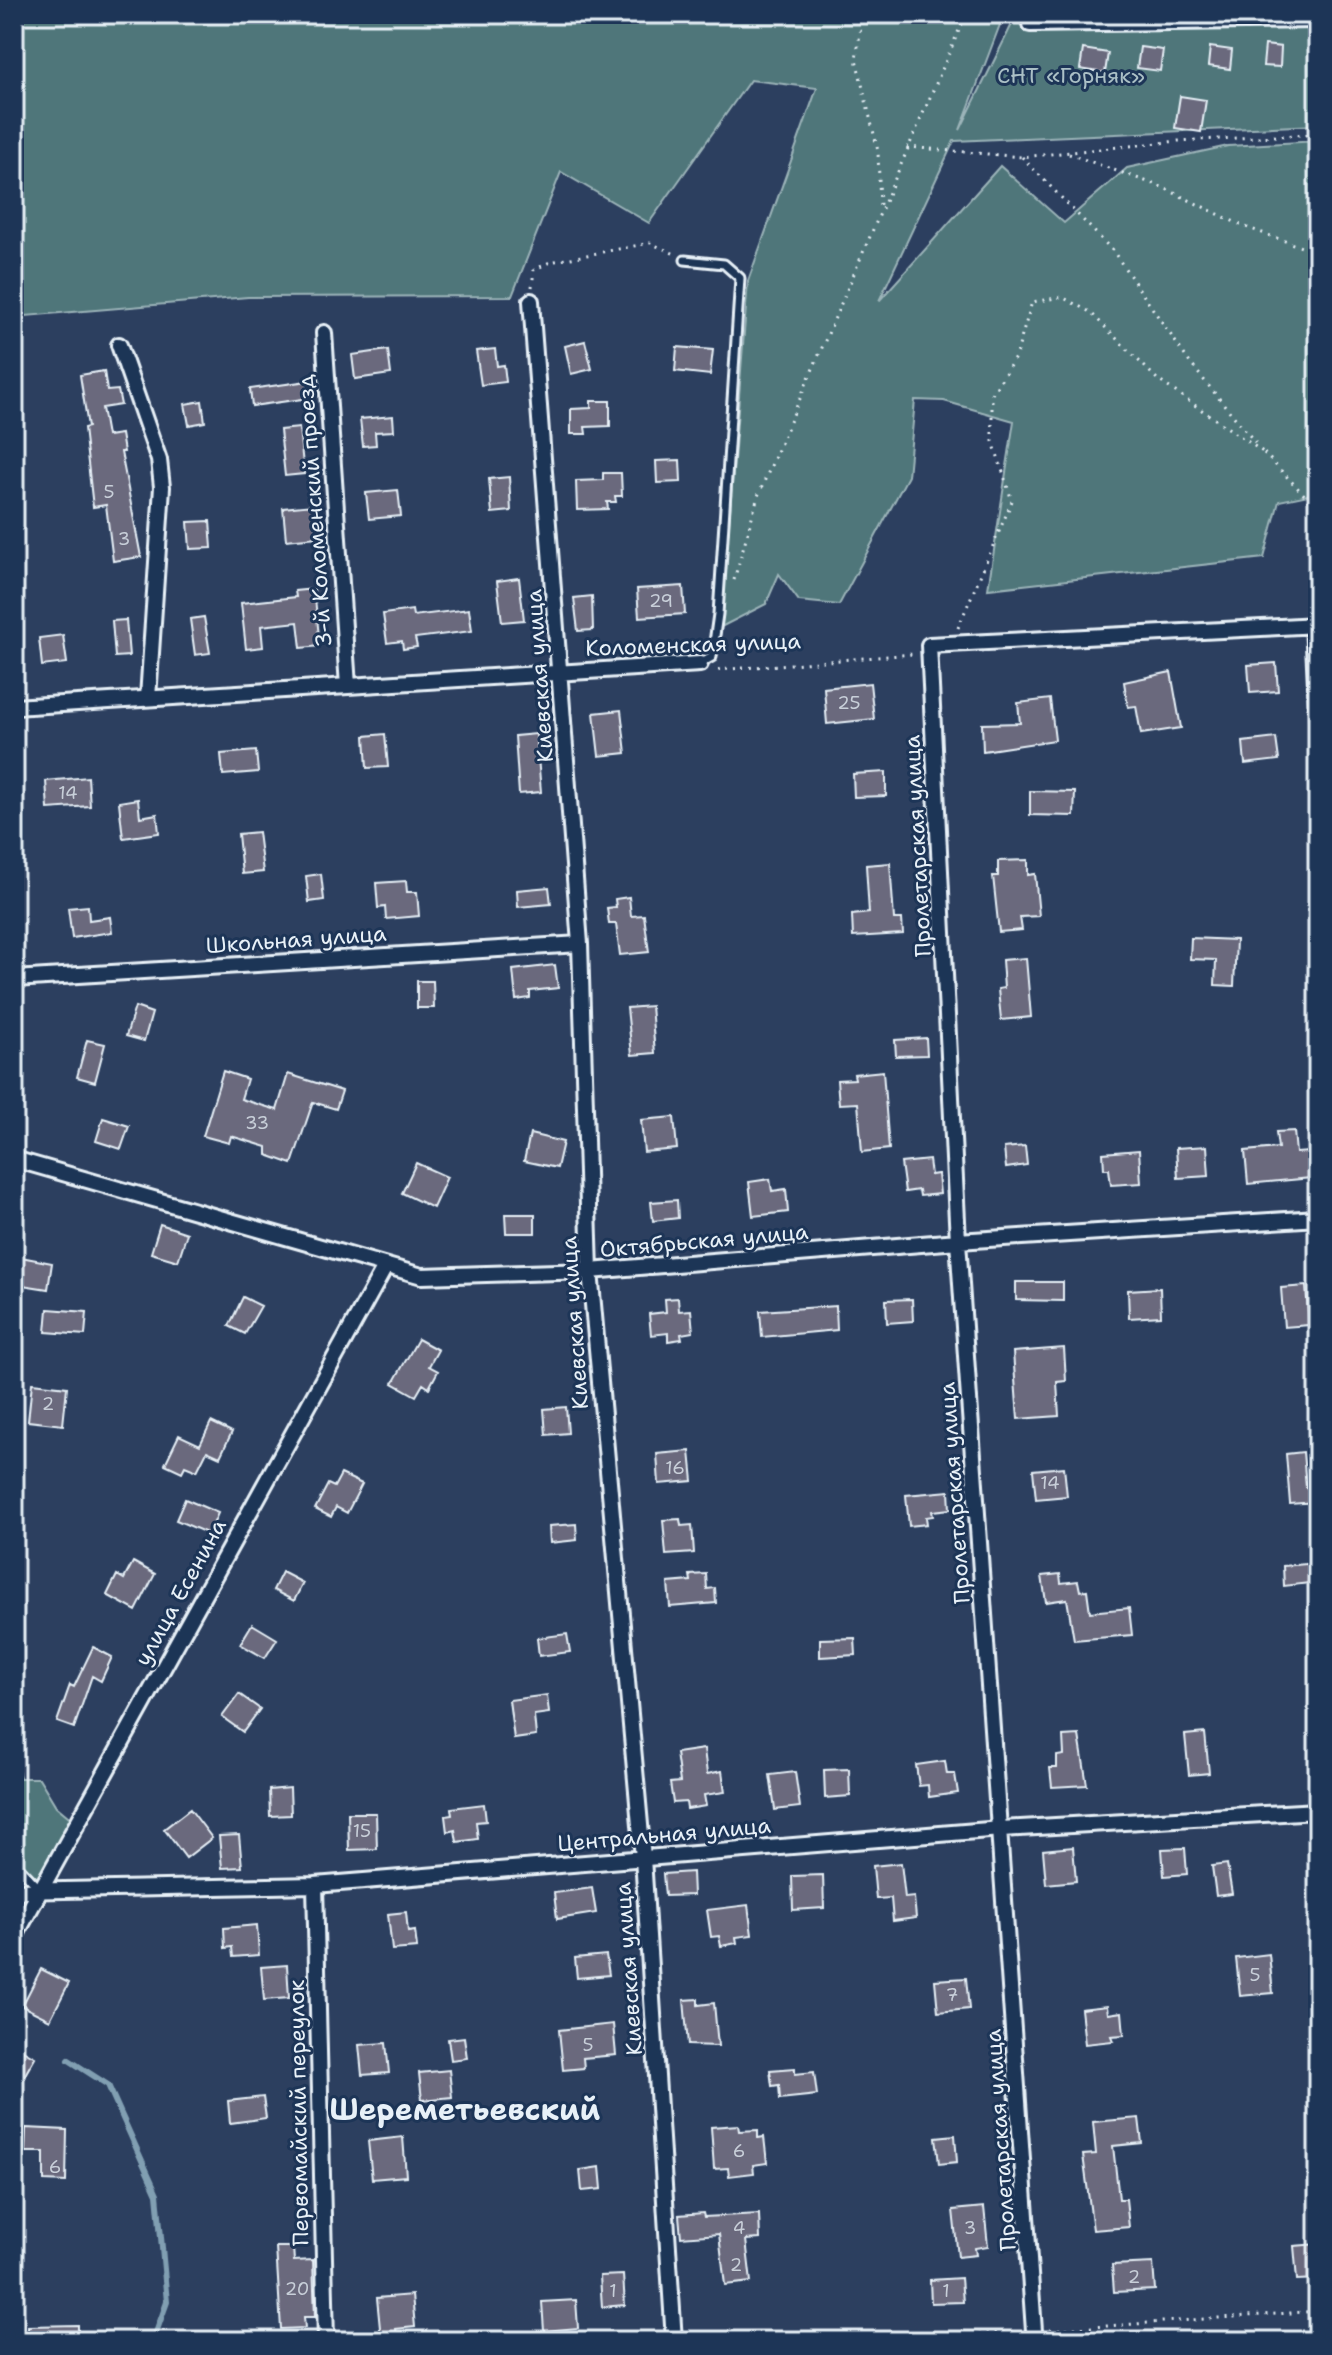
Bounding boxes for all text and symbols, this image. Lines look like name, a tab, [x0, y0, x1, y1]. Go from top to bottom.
park label: СНТ «Горняк»	[997, 61, 1145, 90]
street label: 3-й Коломенский проезд	[290, 373, 339, 648]
house number: 5	[103, 480, 115, 504]
house number: 3	[118, 527, 130, 551]
street label: Киевская улица	[519, 588, 560, 763]
house number: 29	[649, 589, 673, 613]
street label: Коломенская улица	[585, 626, 802, 663]
house number: 25	[837, 691, 861, 715]
street label: Пролетарская улица	[897, 734, 938, 958]
house number: 14	[58, 781, 78, 805]
street label: Школьная улица	[205, 919, 388, 960]
house number: 33	[245, 1111, 269, 1135]
street label: Октябрьская улица	[598, 1217, 810, 1264]
street label: Киевская улица	[554, 1235, 595, 1410]
street label: Пролетарская улица	[932, 1381, 977, 1605]
house number: 2	[42, 1392, 54, 1416]
house number: 16	[665, 1456, 685, 1480]
house number: 14	[1040, 1471, 1060, 1495]
street label: улица Есенина	[128, 1513, 233, 1671]
street label: Центральная улица	[556, 1811, 772, 1858]
house number: 15	[353, 1819, 371, 1843]
street label: Киевская улица	[608, 1881, 649, 2056]
house number: 5	[1249, 1963, 1261, 1987]
street label: Первомайский переулок	[282, 1979, 315, 2247]
house number: 7	[946, 1983, 958, 2007]
street label: Пролетарская улица	[978, 2028, 1023, 2252]
house number: 5	[582, 2033, 594, 2057]
district label: Шереметьевский	[330, 2089, 601, 2130]
house number: 6	[733, 2139, 745, 2163]
house number: 6	[49, 2155, 61, 2179]
house number: 4	[733, 2216, 745, 2240]
house number: 3	[964, 2216, 976, 2240]
house number: 2	[730, 2253, 742, 2277]
house number: 2	[1128, 2265, 1140, 2289]
house number: 20	[285, 2277, 309, 2301]
house number: 1	[609, 2279, 617, 2303]
house number: 1	[942, 2279, 950, 2303]

